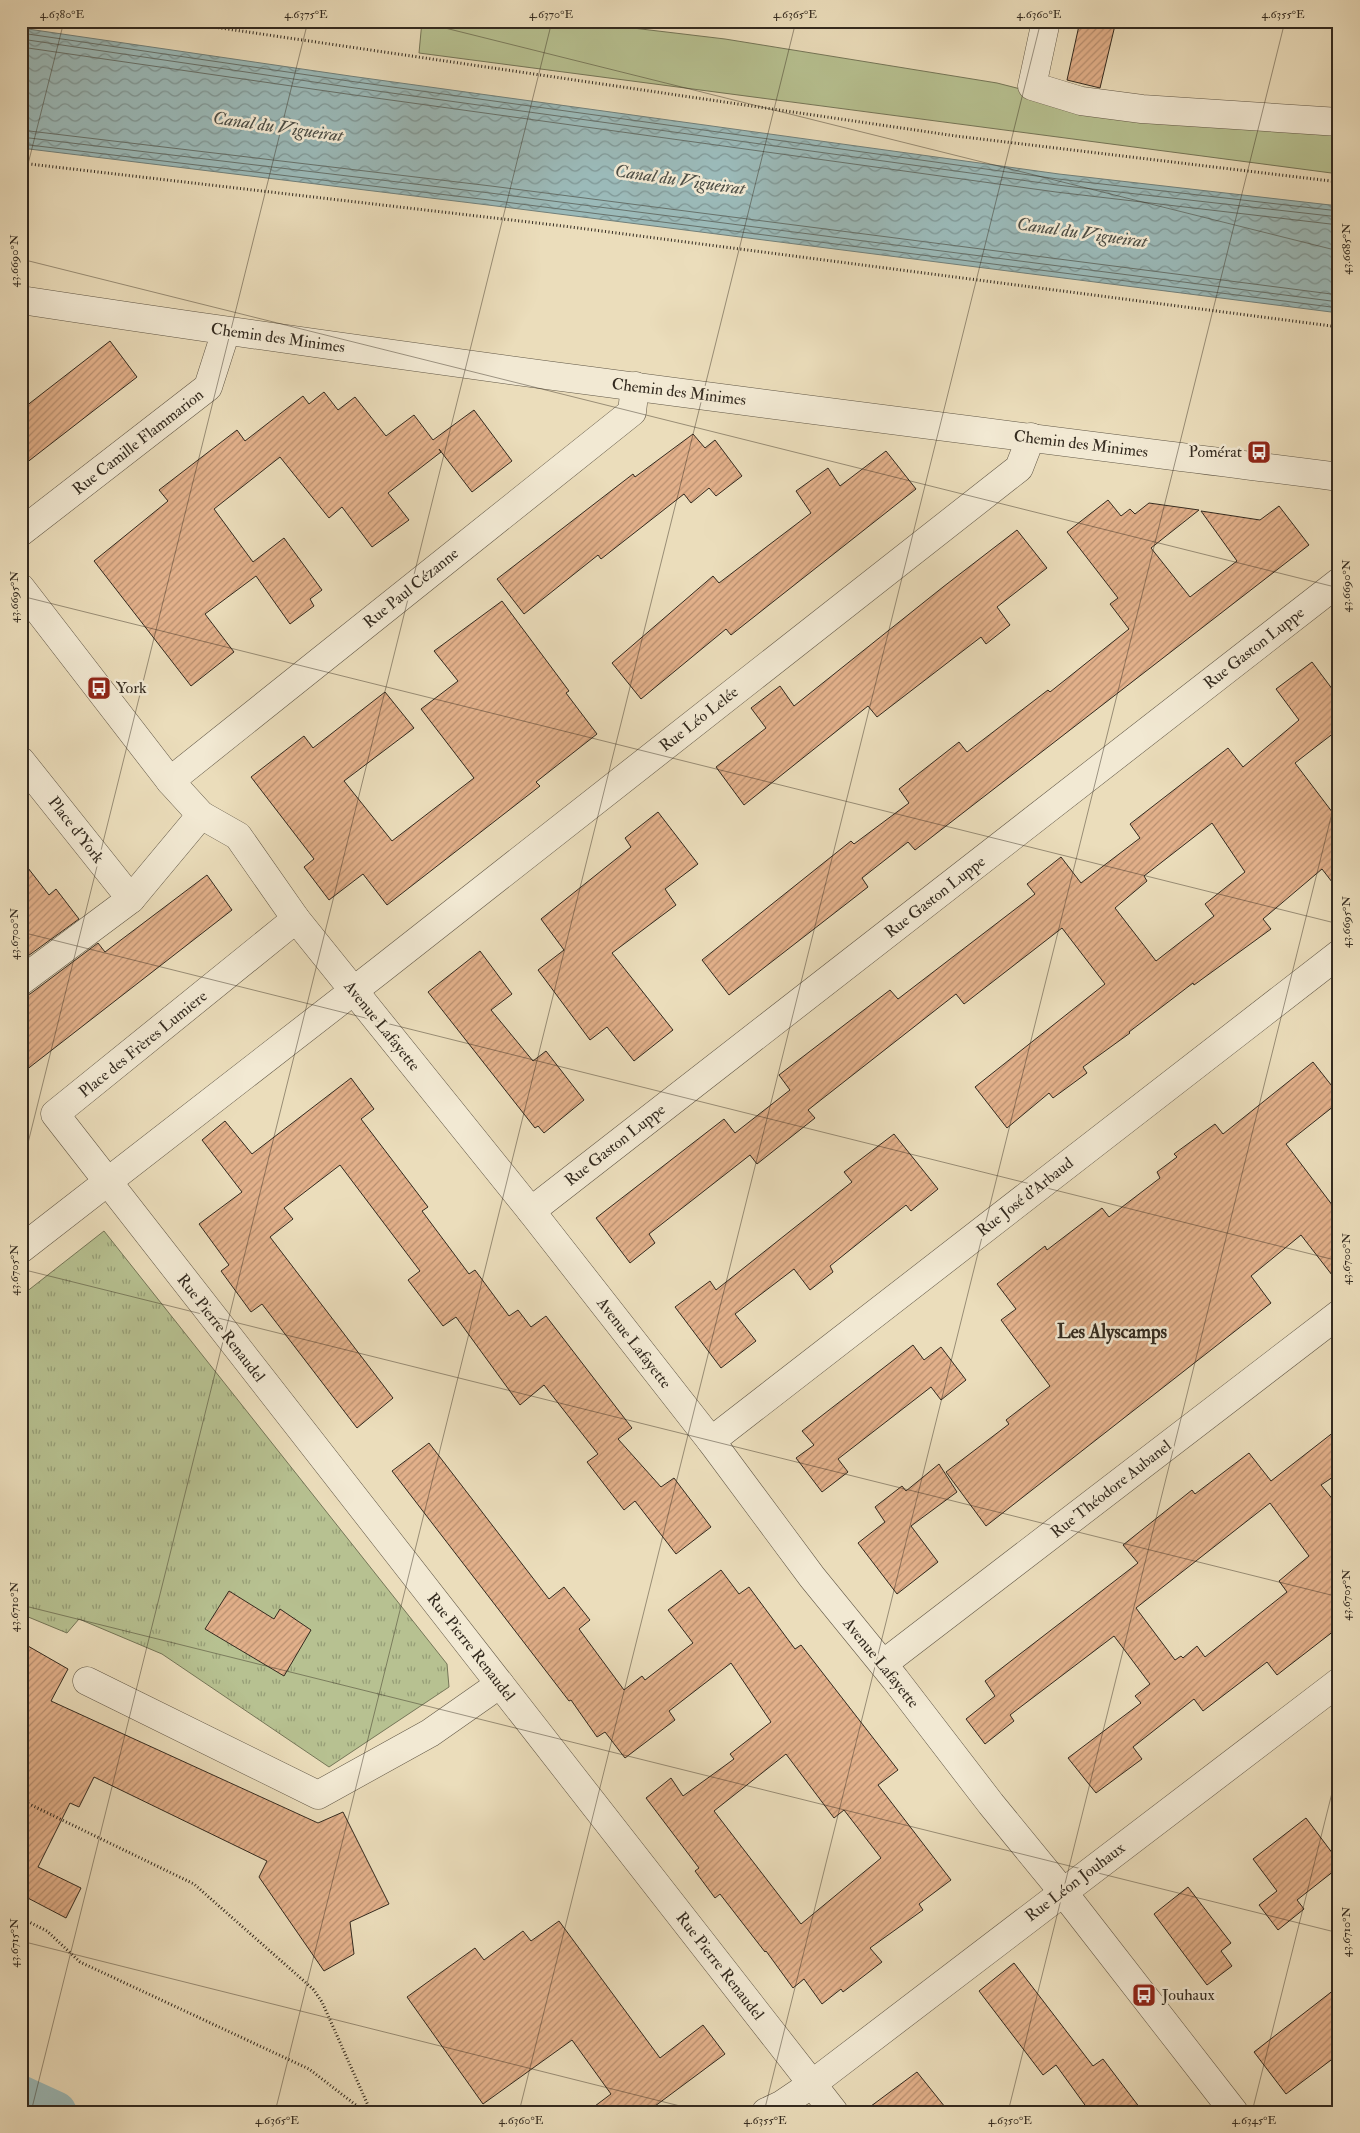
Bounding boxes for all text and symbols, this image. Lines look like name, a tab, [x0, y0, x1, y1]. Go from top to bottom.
text: 4.6380°E	[40, 7, 85, 22]
text: 4.6375°E	[284, 7, 328, 22]
text: 4.6370°E	[529, 7, 573, 22]
text: 4.6365°E	[773, 7, 817, 22]
text: 4.6360°E	[1017, 7, 1062, 22]
text: 4.6355°E	[1261, 7, 1305, 22]
water label: Canal du Vigueirat	[211, 106, 345, 148]
water label: Canal du Vigueirat	[613, 159, 747, 201]
water label: Canal du Vigueirat	[1015, 212, 1149, 254]
text: 43.6685°N	[1339, 223, 1354, 275]
text: 43.6690°N	[7, 234, 22, 287]
street label: Chemin des Minimes	[210, 319, 346, 357]
street label: Chemin des Minimes	[611, 374, 747, 410]
street label: Rue Camille Flammarion	[68, 385, 208, 499]
street label: Chemin des Minimes	[1013, 426, 1149, 462]
bus stop icon: Pomérat	[1246, 439, 1272, 465]
place label: Pomérat	[1189, 442, 1242, 462]
street label: Rue Paul Cézanne	[359, 543, 463, 633]
text: 43.6690°N	[1339, 559, 1354, 612]
text: 43.6695°N	[7, 571, 22, 623]
street label: Rue Gaston Luppe	[1200, 602, 1309, 694]
bus stop icon: York	[86, 675, 112, 701]
place label: York	[116, 678, 147, 698]
street label: Rue Léo Lelée	[656, 682, 743, 756]
street label: Place d'York	[44, 793, 109, 868]
street label: Rue Gaston Luppe	[881, 851, 990, 943]
text: 43.6695°N	[1339, 896, 1354, 948]
text: 43.6700°N	[7, 908, 22, 960]
street label: Avenue Lafayette	[339, 976, 425, 1075]
street label: Place des Frères Lumiere	[75, 986, 211, 1102]
street label: Rue Gaston Luppe	[561, 1099, 670, 1191]
street label: Rue José d'Arbaud	[973, 1153, 1078, 1242]
text: 43.6700°N	[1339, 1233, 1354, 1285]
text: 43.6705°N	[7, 1244, 22, 1296]
street label: Rue Pierre Renaudel	[173, 1270, 269, 1386]
street label: Avenue Lafayette	[592, 1293, 676, 1393]
district label: Les Alyscamps	[1057, 1320, 1168, 1345]
street label: Rue Théodore Aubanel	[1047, 1436, 1175, 1542]
text: 43.6705°N	[1339, 1569, 1354, 1621]
text: 43.6710°N	[7, 1582, 22, 1632]
street label: Rue Pierre Renaudel	[423, 1589, 519, 1705]
street label: Avenue Lafayette	[838, 1613, 924, 1712]
street label: Rue Léon Jouhaux	[1021, 1838, 1129, 1927]
text: 43.6710°N	[1339, 1907, 1354, 1957]
street label: Rue Pierre Renaudel	[672, 1908, 768, 2024]
text: 43.6715°N	[7, 1918, 22, 1968]
bus stop icon: Jouhaux	[1131, 1982, 1157, 2008]
place label: Jouhaux	[1161, 1985, 1215, 2006]
text: 4.6365°E	[255, 2113, 299, 2128]
text: 4.6360°E	[499, 2113, 544, 2128]
text: 4.6355°E	[743, 2113, 787, 2128]
text: 4.6350°E	[988, 2113, 1032, 2128]
text: 4.6345°E	[1232, 2113, 1276, 2128]

